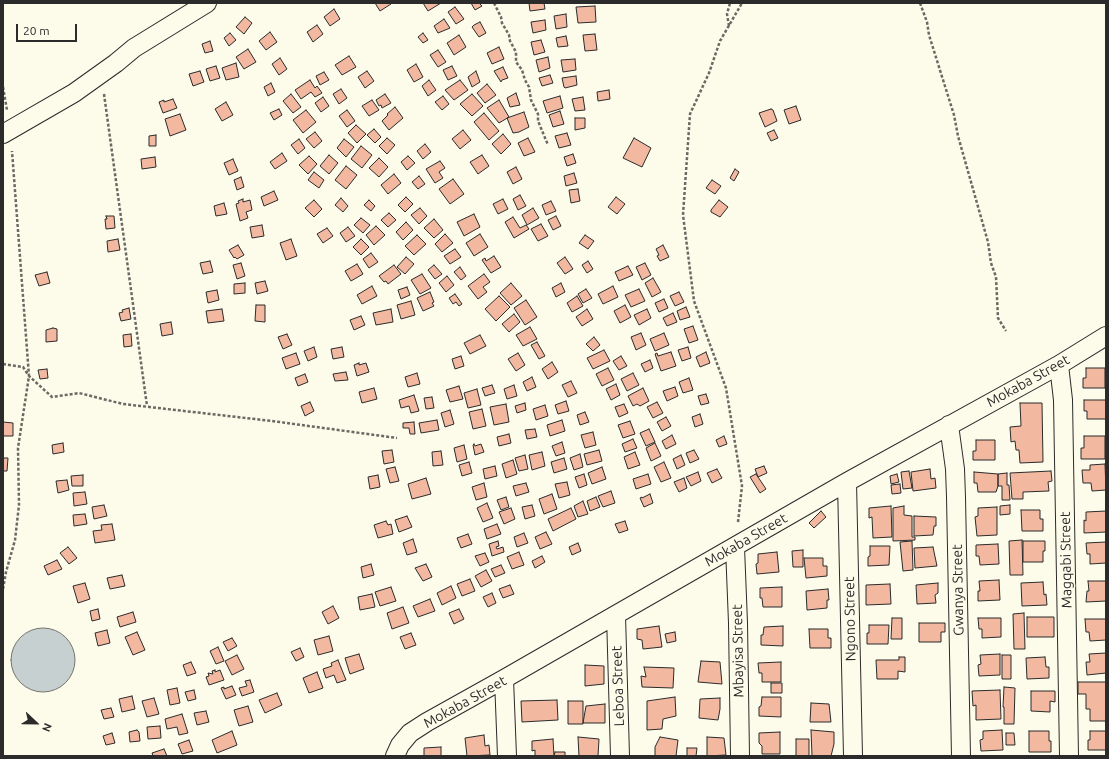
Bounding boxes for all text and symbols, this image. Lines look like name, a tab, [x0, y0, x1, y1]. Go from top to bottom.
scale bar	[18, 16, 79, 42]
text: 20 m	[23, 24, 50, 37]
street label: Mokaba Street	[984, 351, 1072, 411]
street label: Mokaba Street	[702, 510, 790, 570]
street label: Magqabi Street	[1057, 512, 1075, 608]
street label: Gwanya Street	[949, 544, 967, 636]
street label: Ngono Street	[841, 577, 859, 661]
street label: Mbayisa Street	[729, 604, 747, 698]
street label: Leboa Street	[608, 645, 628, 727]
street label: Mokaba Street	[421, 672, 509, 732]
north arrow	[16, 703, 56, 743]
text: N	[40, 721, 54, 734]

